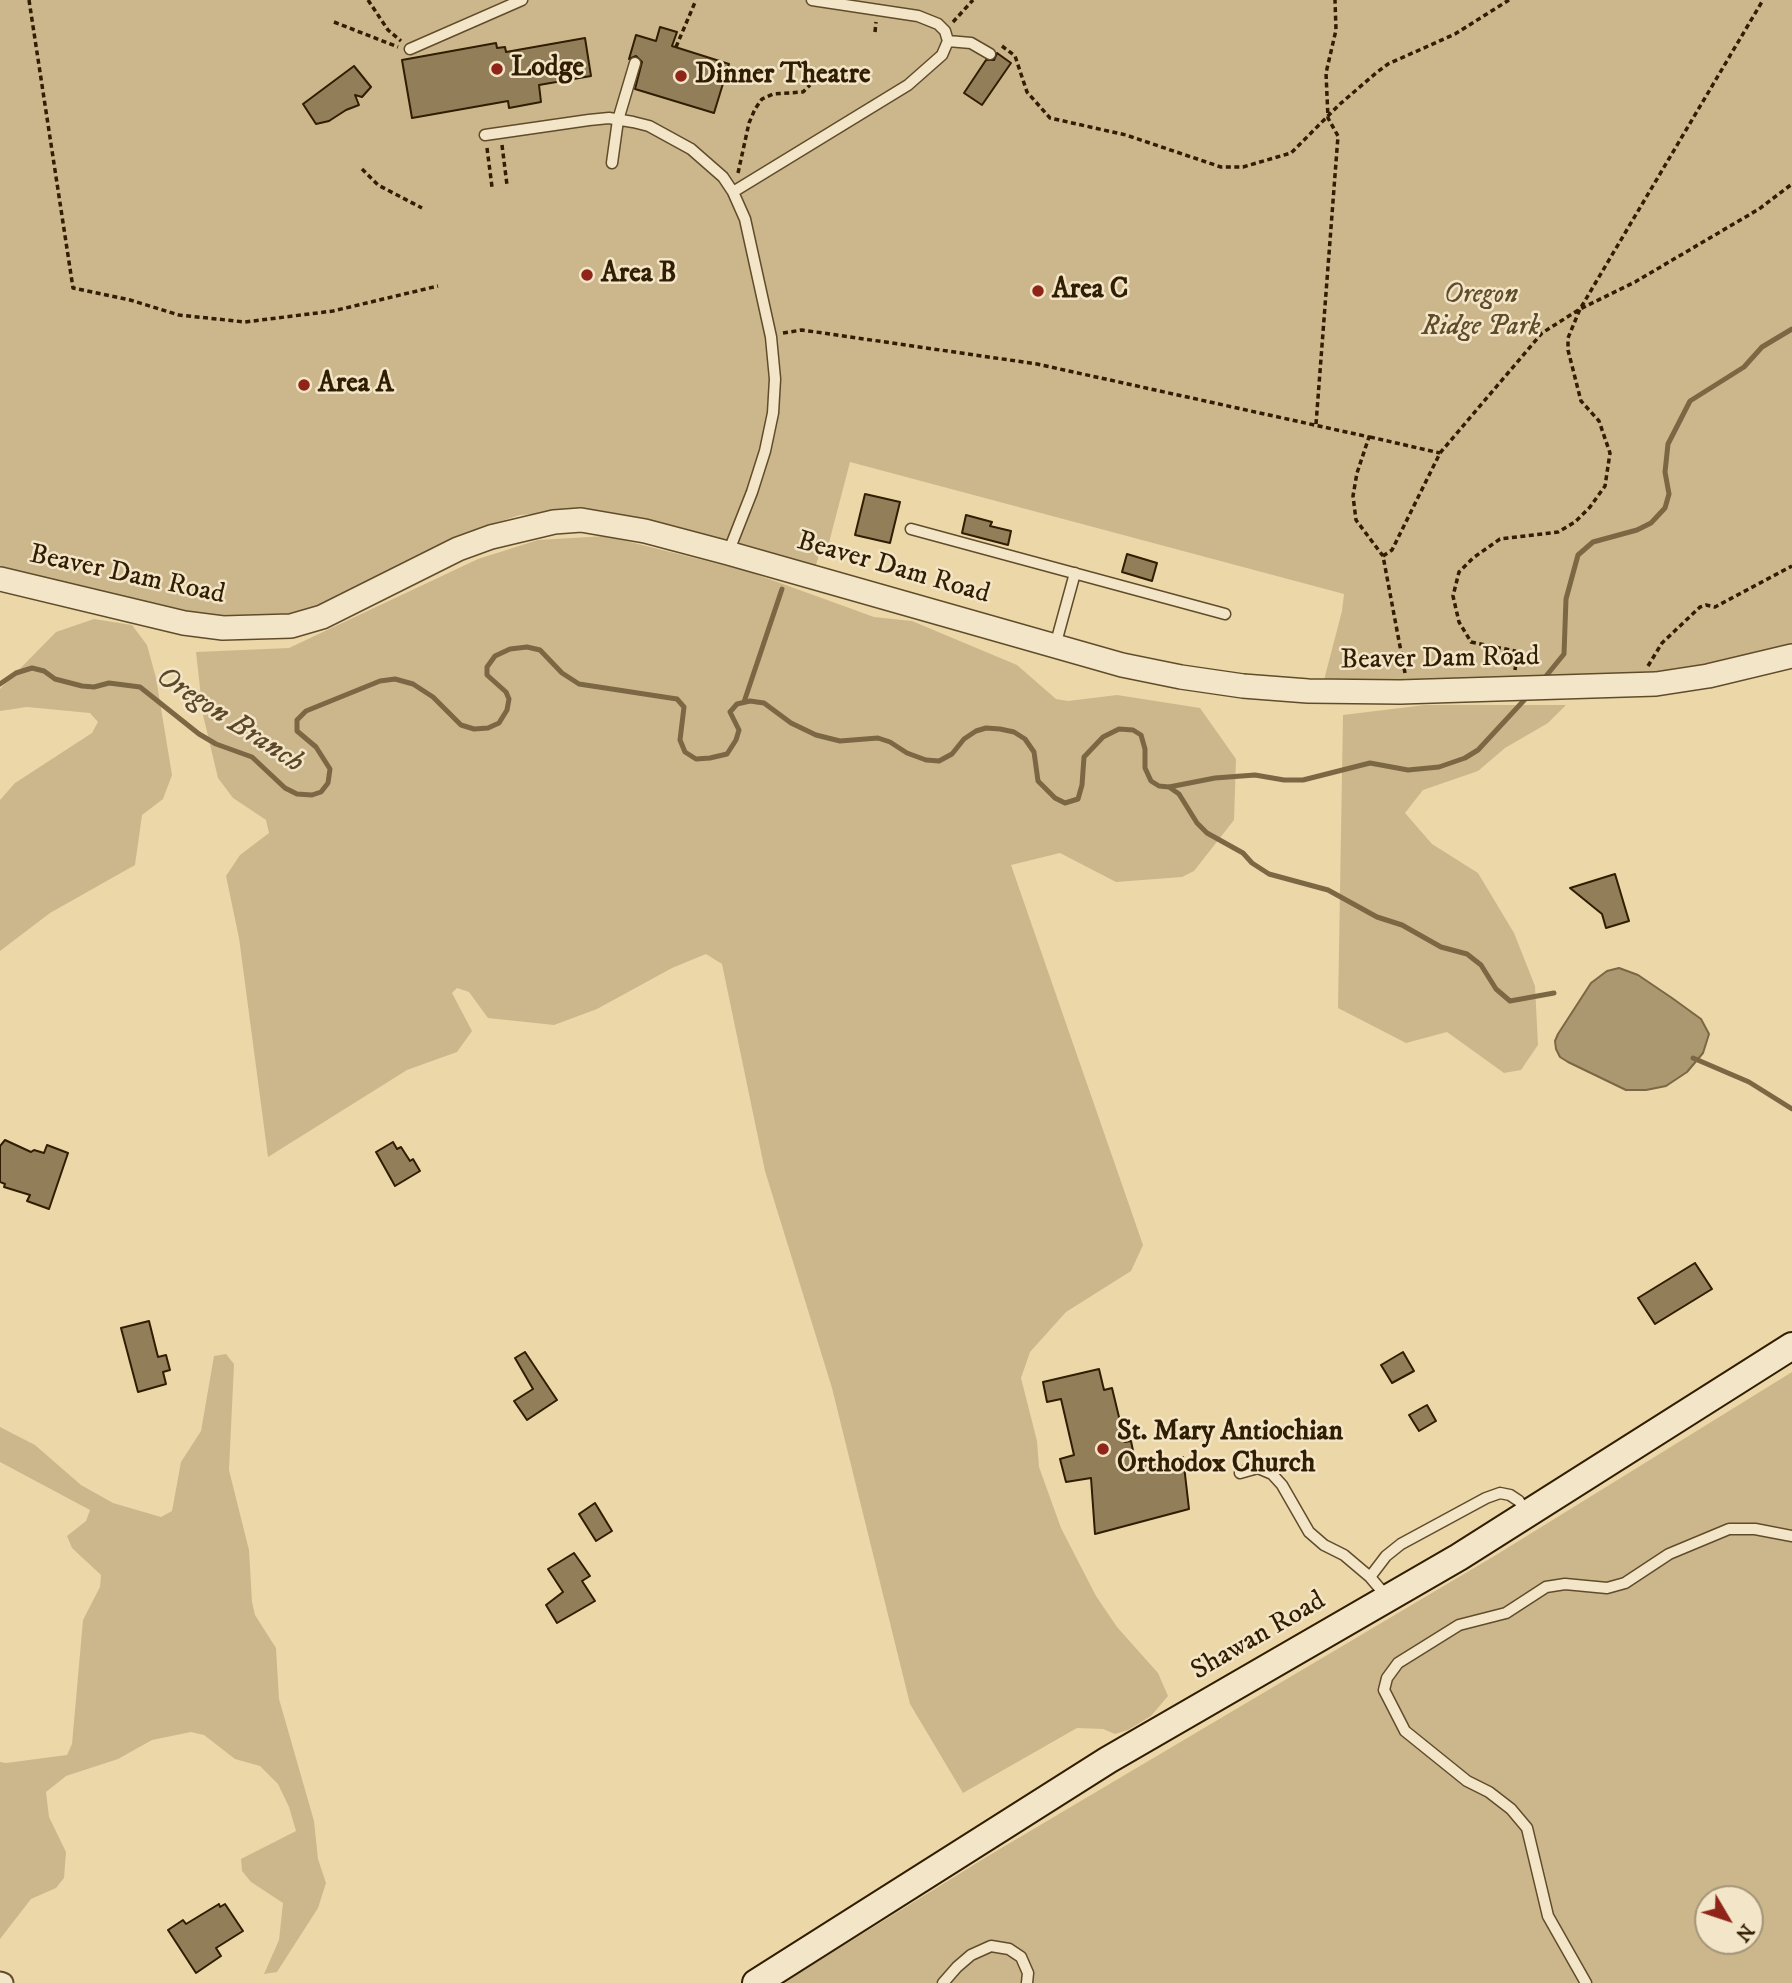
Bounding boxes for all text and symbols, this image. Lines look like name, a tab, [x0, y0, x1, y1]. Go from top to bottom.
place label: Lodge	[511, 52, 584, 86]
place label: Dinner Theatre	[695, 59, 871, 93]
marker: Lodge	[489, 61, 505, 77]
marker: Dinner Theatre	[673, 68, 689, 84]
place label: Area B	[601, 258, 676, 292]
marker: Area B	[579, 267, 595, 283]
place label: Area C	[1052, 274, 1128, 308]
park label: Oregon Ridge Park	[1422, 279, 1540, 345]
marker: Area C	[1030, 283, 1046, 299]
place label: Area A	[318, 368, 394, 402]
marker: Area A	[296, 377, 312, 393]
street label: Beaver Dam Road	[793, 525, 993, 613]
street label: Beaver Dam Road	[26, 539, 228, 613]
street label: Beaver Dam Road	[1340, 641, 1540, 679]
water label: Oregon Branch	[148, 660, 310, 782]
place label: St. Mary Antiochian Orthodox Church	[1117, 1416, 1343, 1482]
marker: St. Mary Antiochian Orthodox Church	[1095, 1441, 1111, 1457]
street label: Shawan Road	[1186, 1585, 1332, 1689]
north arrow	[1694, 1885, 1764, 1955]
text: N	[1730, 1919, 1758, 1946]

